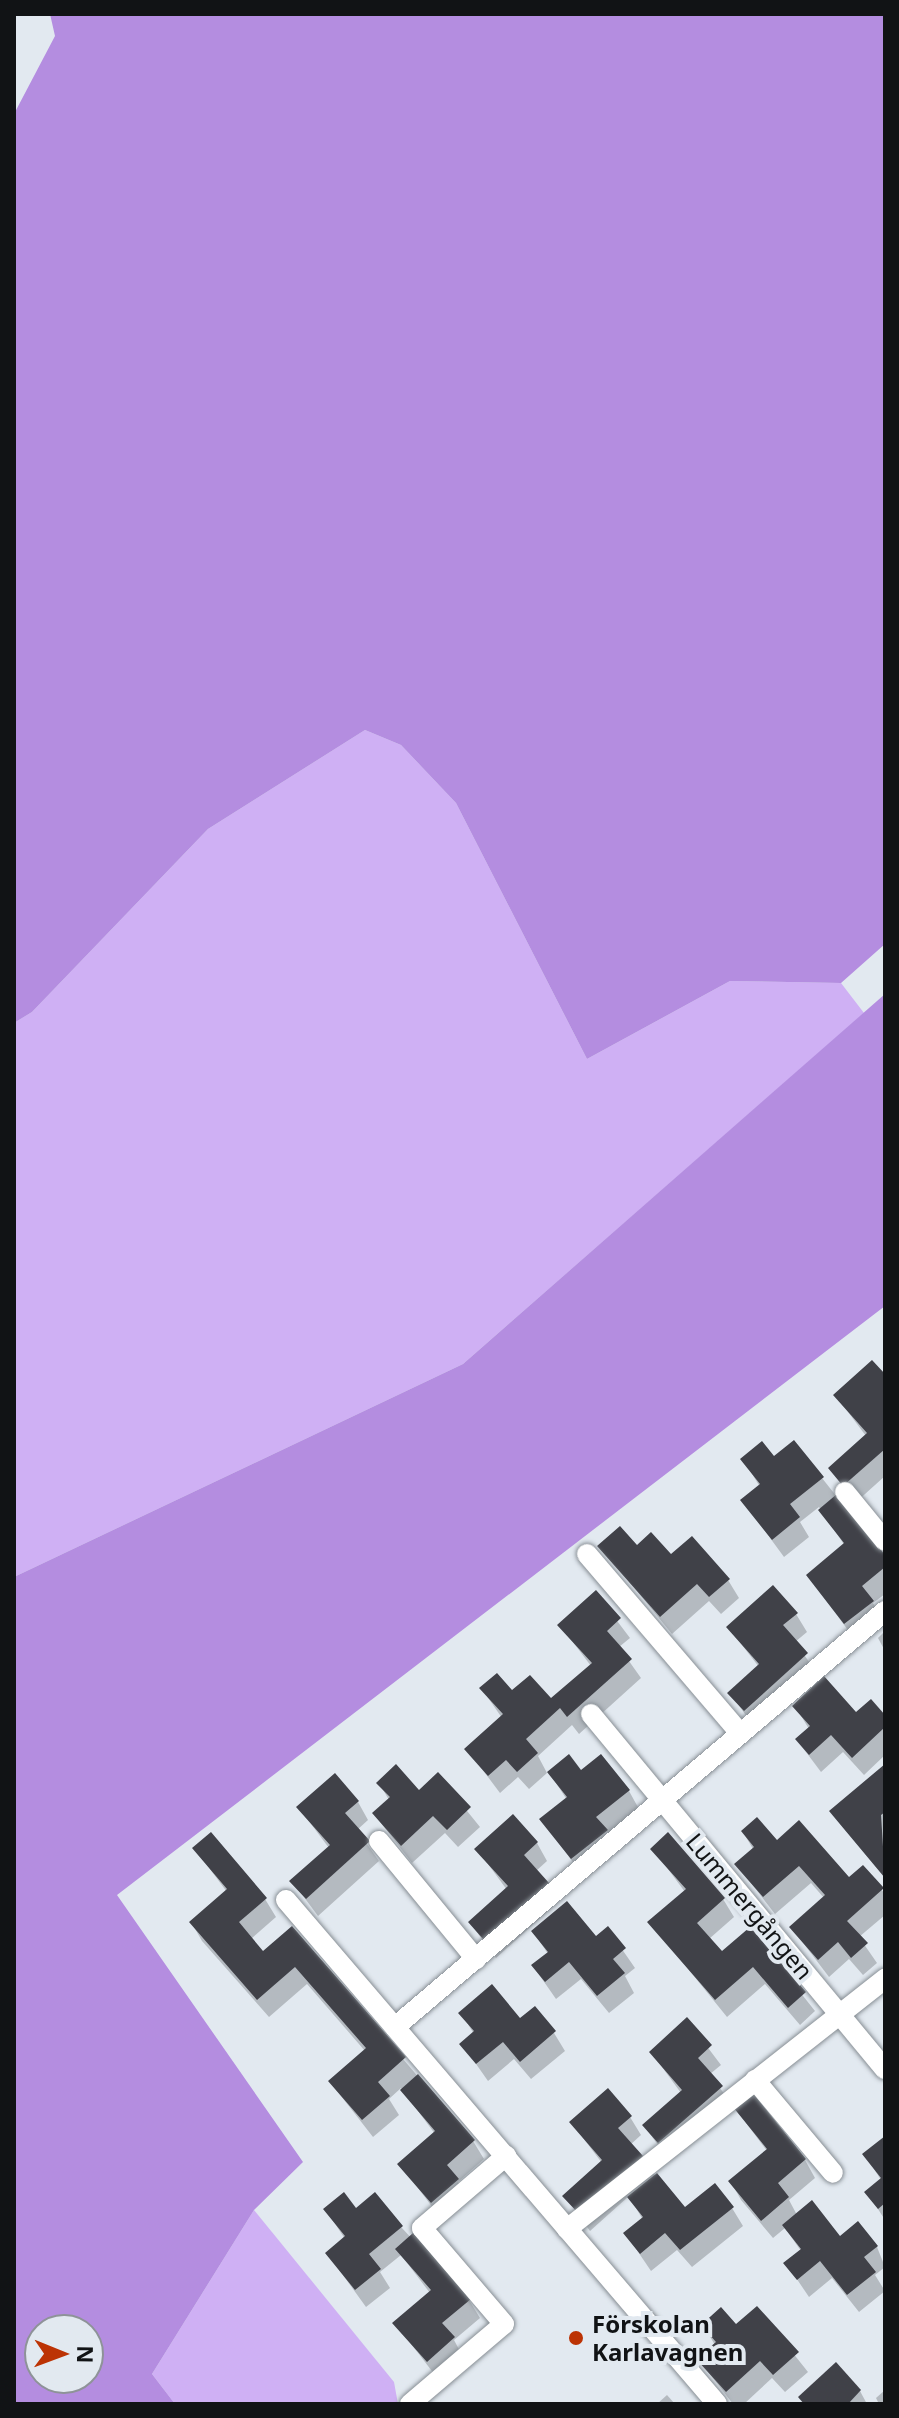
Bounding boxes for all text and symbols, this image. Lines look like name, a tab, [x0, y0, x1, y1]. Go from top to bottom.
street label: Lummergången	[681, 1827, 819, 1985]
place label: Förskolan Karlavagnen	[592, 2310, 743, 2366]
north arrow	[24, 2314, 104, 2394]
marker: Förskolan Karlavagnen	[567, 2329, 585, 2347]
text: N	[71, 2345, 101, 2364]

